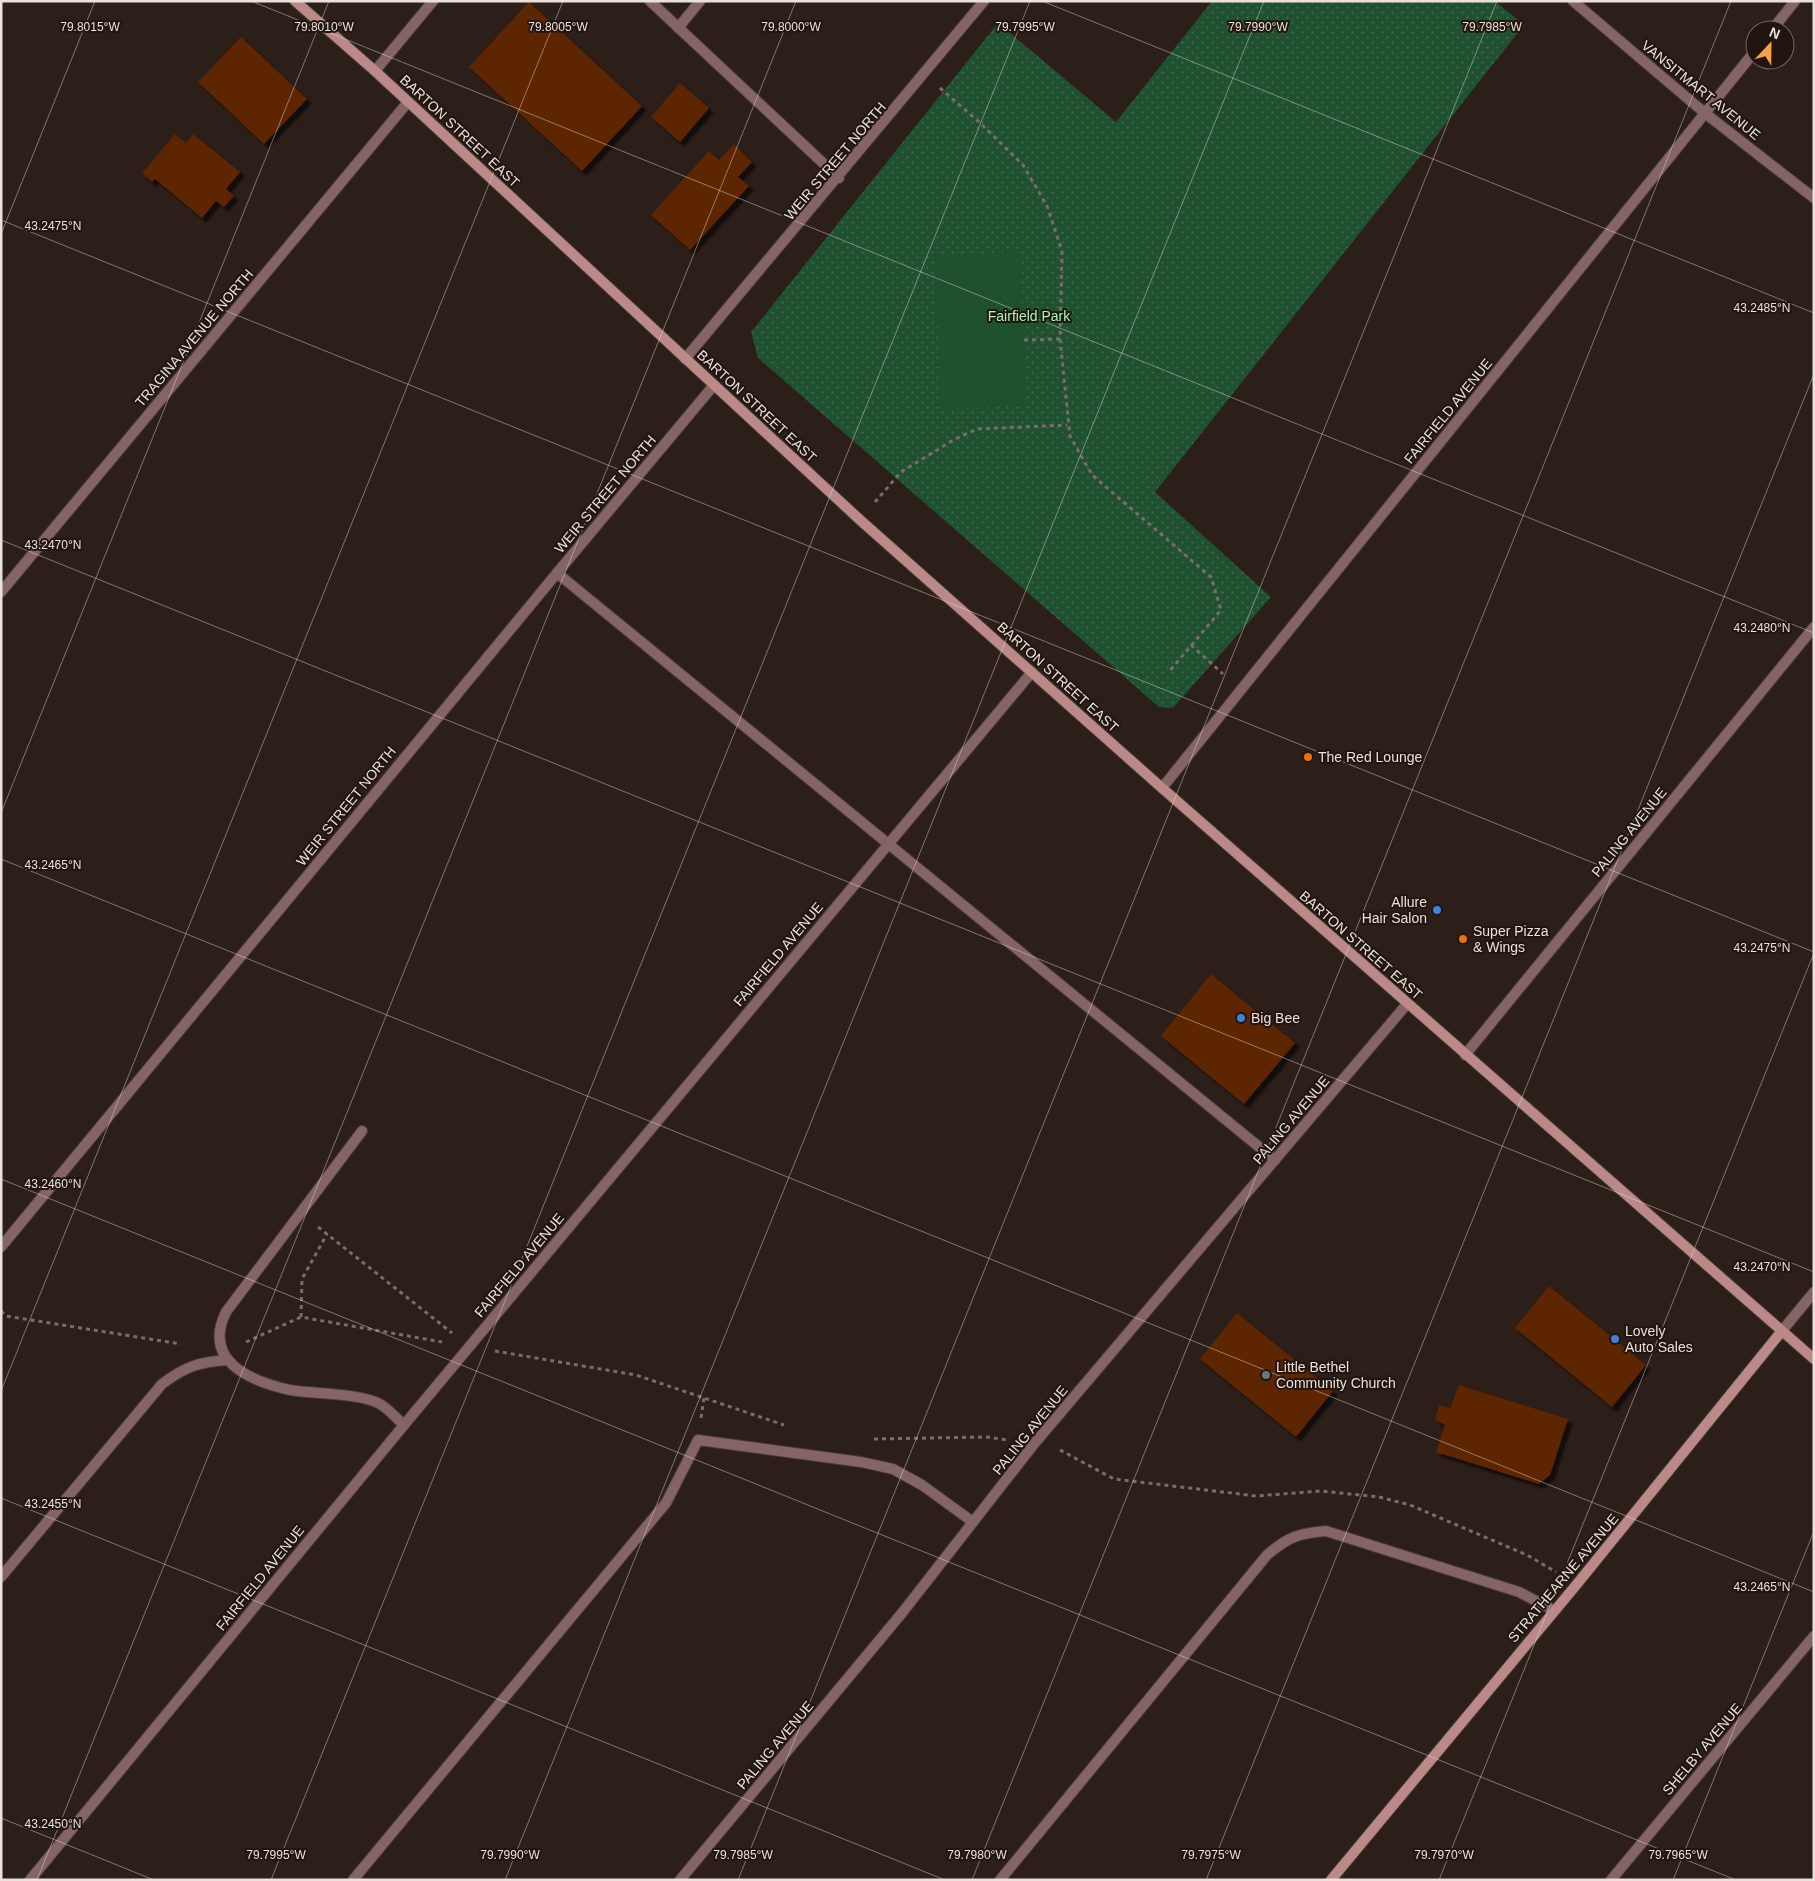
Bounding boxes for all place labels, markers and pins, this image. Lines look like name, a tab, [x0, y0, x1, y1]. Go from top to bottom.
place label: The Red Lounge	[1318, 749, 1423, 765]
marker: The Red Lounge	[1302, 751, 1314, 763]
place label: Allure Hair Salon	[1362, 894, 1427, 926]
marker: Allure Hair Salon	[1431, 904, 1443, 916]
place label: Super Pizza & Wings	[1473, 923, 1549, 955]
marker: Super Pizza & Wings	[1457, 933, 1469, 945]
place label: Big Bee	[1251, 1010, 1300, 1026]
marker: Big Bee	[1235, 1012, 1247, 1024]
place label: Lovely Auto Sales	[1625, 1323, 1693, 1355]
marker: Lovely Auto Sales	[1609, 1333, 1621, 1345]
place label: Little Bethel Community Church	[1276, 1359, 1396, 1391]
marker: Little Bethel Community Church	[1260, 1369, 1272, 1381]

